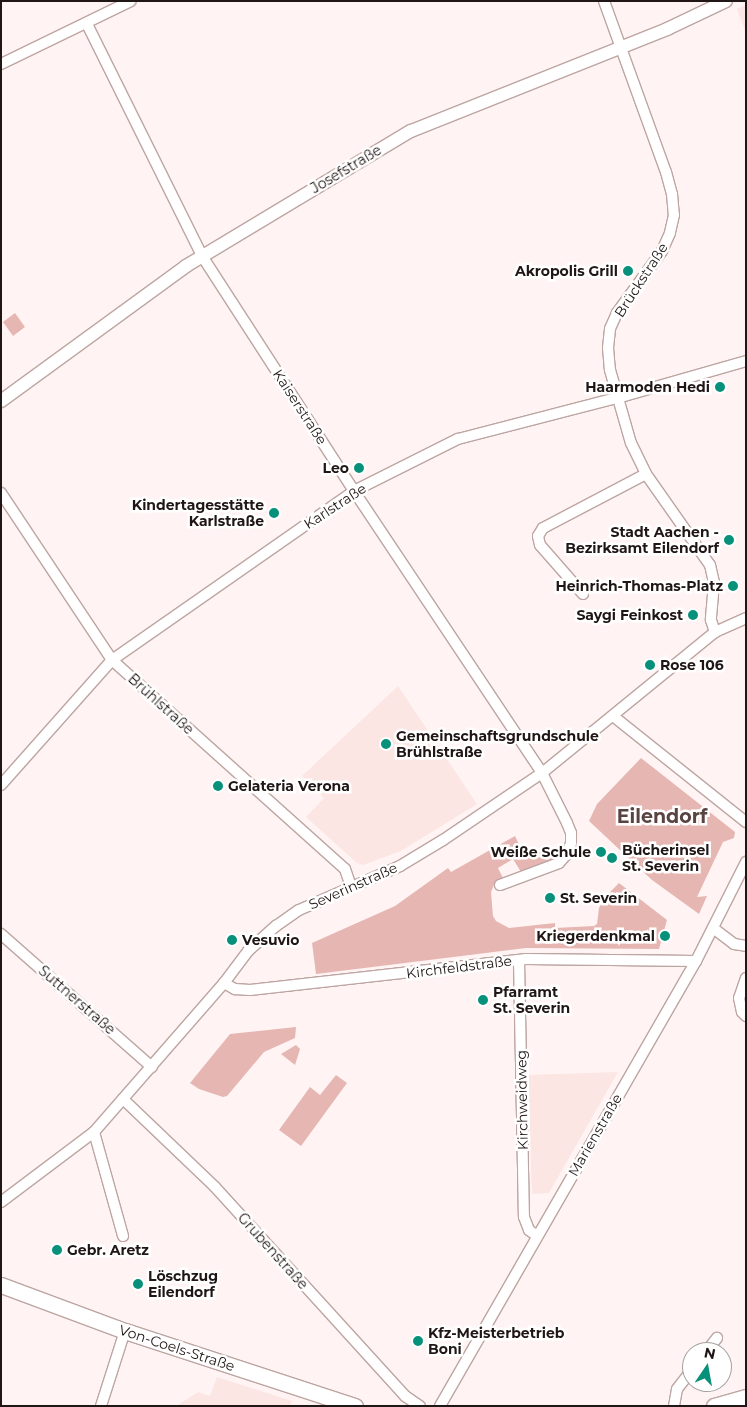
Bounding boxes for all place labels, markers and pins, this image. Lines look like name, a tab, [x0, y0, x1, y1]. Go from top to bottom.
place label: Akropolis Grill	[515, 263, 618, 279]
marker: Akropolis Grill	[622, 265, 634, 277]
place label: Haarmoden Hedi	[585, 379, 710, 395]
marker: Haarmoden Hedi	[714, 381, 726, 393]
place label: Leo	[323, 460, 349, 476]
marker: Leo	[353, 462, 365, 474]
place label: Kindertagesstätte Karlstraße	[132, 497, 264, 530]
marker: Kindertagesstätte Karlstraße	[268, 507, 280, 519]
place label: Stadt Aachen - Bezirksamt Eilendorf	[565, 524, 719, 556]
marker: Stadt Aachen - Bezirksamt Eilendorf	[723, 534, 735, 546]
place label: Heinrich-Thomas-Platz	[555, 578, 723, 594]
marker: Heinrich-Thomas-Platz	[727, 580, 739, 592]
place label: Saygi Feinkost	[576, 607, 683, 623]
marker: Saygi Feinkost	[687, 609, 699, 621]
place label: Rose 106	[660, 657, 724, 673]
marker: Rose 106	[644, 659, 656, 671]
place label: Gemeinschaftsgrundschule Brühlstraße	[396, 728, 599, 760]
marker: Gemeinschaftsgrundschule Brühlstraße	[380, 738, 392, 750]
place label: Gelateria Verona	[228, 778, 350, 794]
marker: Gelateria Verona	[212, 780, 224, 792]
place label: Bücherinsel St. Severin	[622, 842, 709, 874]
place label: Weiße Schule	[490, 844, 591, 860]
marker: Weiße Schule	[595, 846, 607, 858]
marker: Bücherinsel St. Severin	[606, 852, 618, 864]
place label: St. Severin	[560, 890, 637, 906]
marker: St. Severin	[544, 892, 556, 904]
place label: Kriegerdenkmal	[536, 928, 655, 944]
marker: Kriegerdenkmal	[659, 930, 671, 942]
place label: Vesuvio	[242, 932, 299, 948]
marker: Vesuvio	[226, 934, 238, 946]
place label: Pfarramt St. Severin	[493, 984, 570, 1016]
marker: Pfarramt St. Severin	[477, 994, 489, 1006]
place label: Gebr. Aretz	[67, 1242, 149, 1258]
marker: Gebr. Aretz	[51, 1244, 63, 1256]
place label: Löschzug Eilendorf	[148, 1268, 218, 1300]
marker: Löschzug Eilendorf	[132, 1278, 144, 1290]
place label: Kfz-Meisterbetrieb Boni	[428, 1325, 564, 1358]
marker: Kfz-Meisterbetrieb Boni	[412, 1335, 424, 1347]

